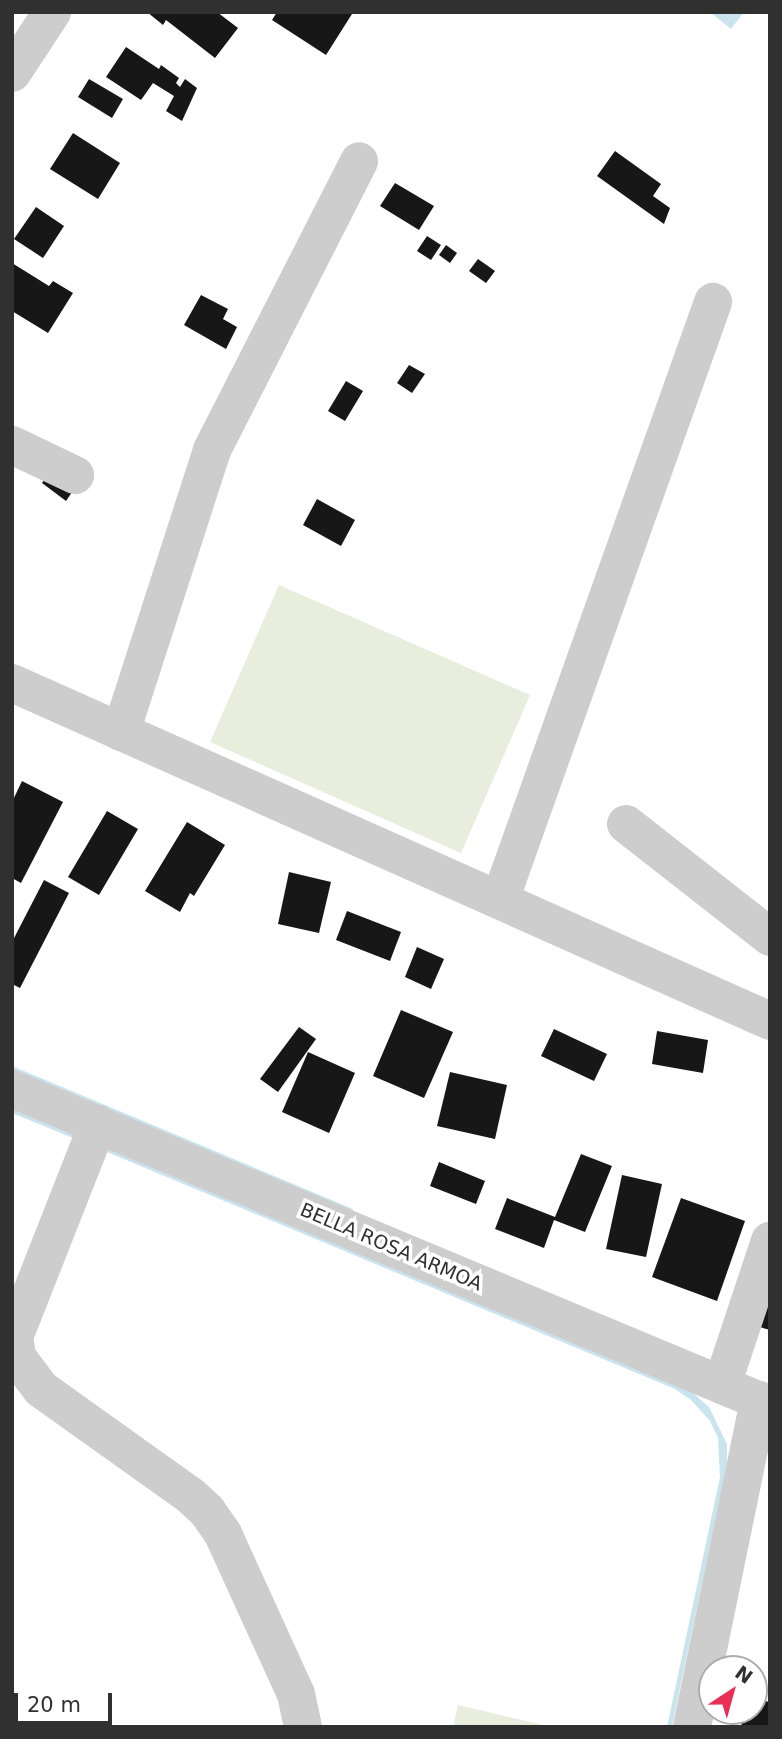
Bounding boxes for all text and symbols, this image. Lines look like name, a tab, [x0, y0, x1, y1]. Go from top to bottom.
street label: BELLA ROSA ARMOA	[297, 1198, 485, 1296]
north arrow	[698, 1655, 768, 1725]
text: N	[731, 1661, 757, 1688]
scale bar	[18, 1680, 116, 1724]
text: 20 m	[27, 1693, 81, 1717]

